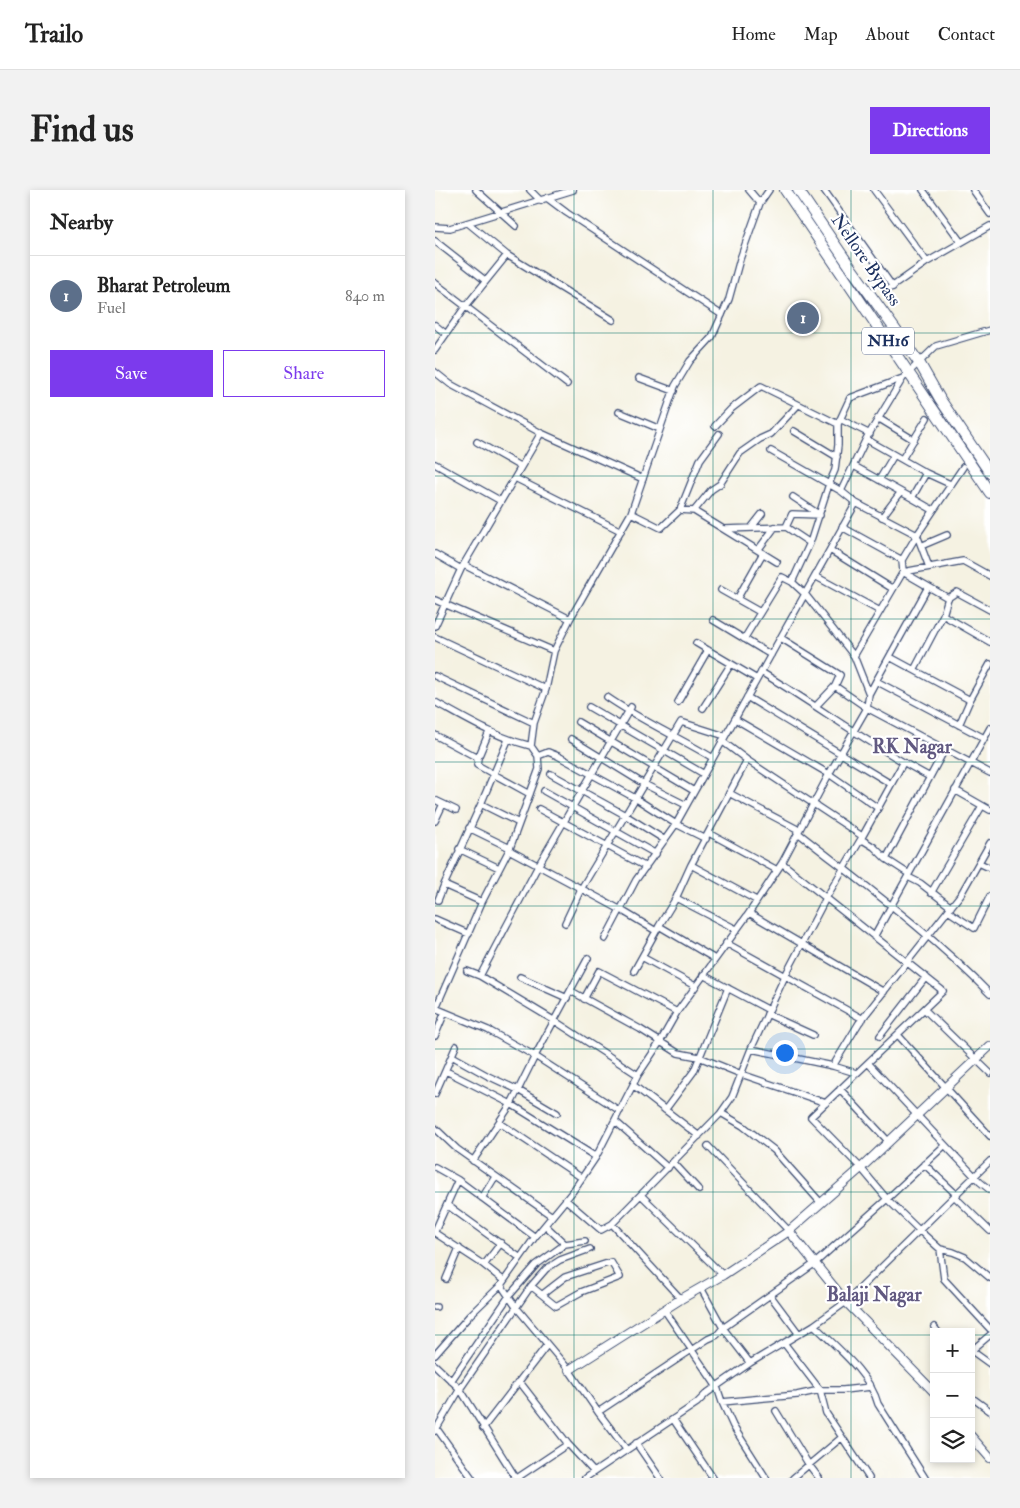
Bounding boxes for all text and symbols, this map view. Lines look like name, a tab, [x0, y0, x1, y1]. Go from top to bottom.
text: Trailo	[25, 19, 83, 50]
text: Home	[731, 23, 776, 46]
text: Map	[804, 23, 838, 46]
text: About	[866, 23, 910, 46]
text: Contact	[938, 23, 995, 46]
button: Directions	[870, 107, 990, 154]
text: Find us	[30, 108, 134, 152]
text: Nearby	[50, 209, 113, 236]
street label: Nellore Bypass	[826, 209, 906, 311]
text: Bharat Petroleum	[97, 274, 230, 298]
text: 1	[63, 286, 69, 306]
text: 840 m	[345, 286, 385, 306]
text: Fuel	[97, 298, 126, 318]
pin: 1	[787, 299, 819, 337]
road number: NH16	[862, 328, 914, 354]
button: Save	[50, 350, 213, 397]
button: Share	[223, 350, 385, 397]
district label: RK Nagar	[872, 735, 953, 760]
your location	[772, 1040, 798, 1066]
district label: Balaji Nagar	[826, 1283, 922, 1308]
map controls	[930, 1328, 975, 1463]
button: +	[930, 1328, 975, 1373]
button: −	[930, 1373, 975, 1418]
button: layers	[930, 1418, 975, 1463]

